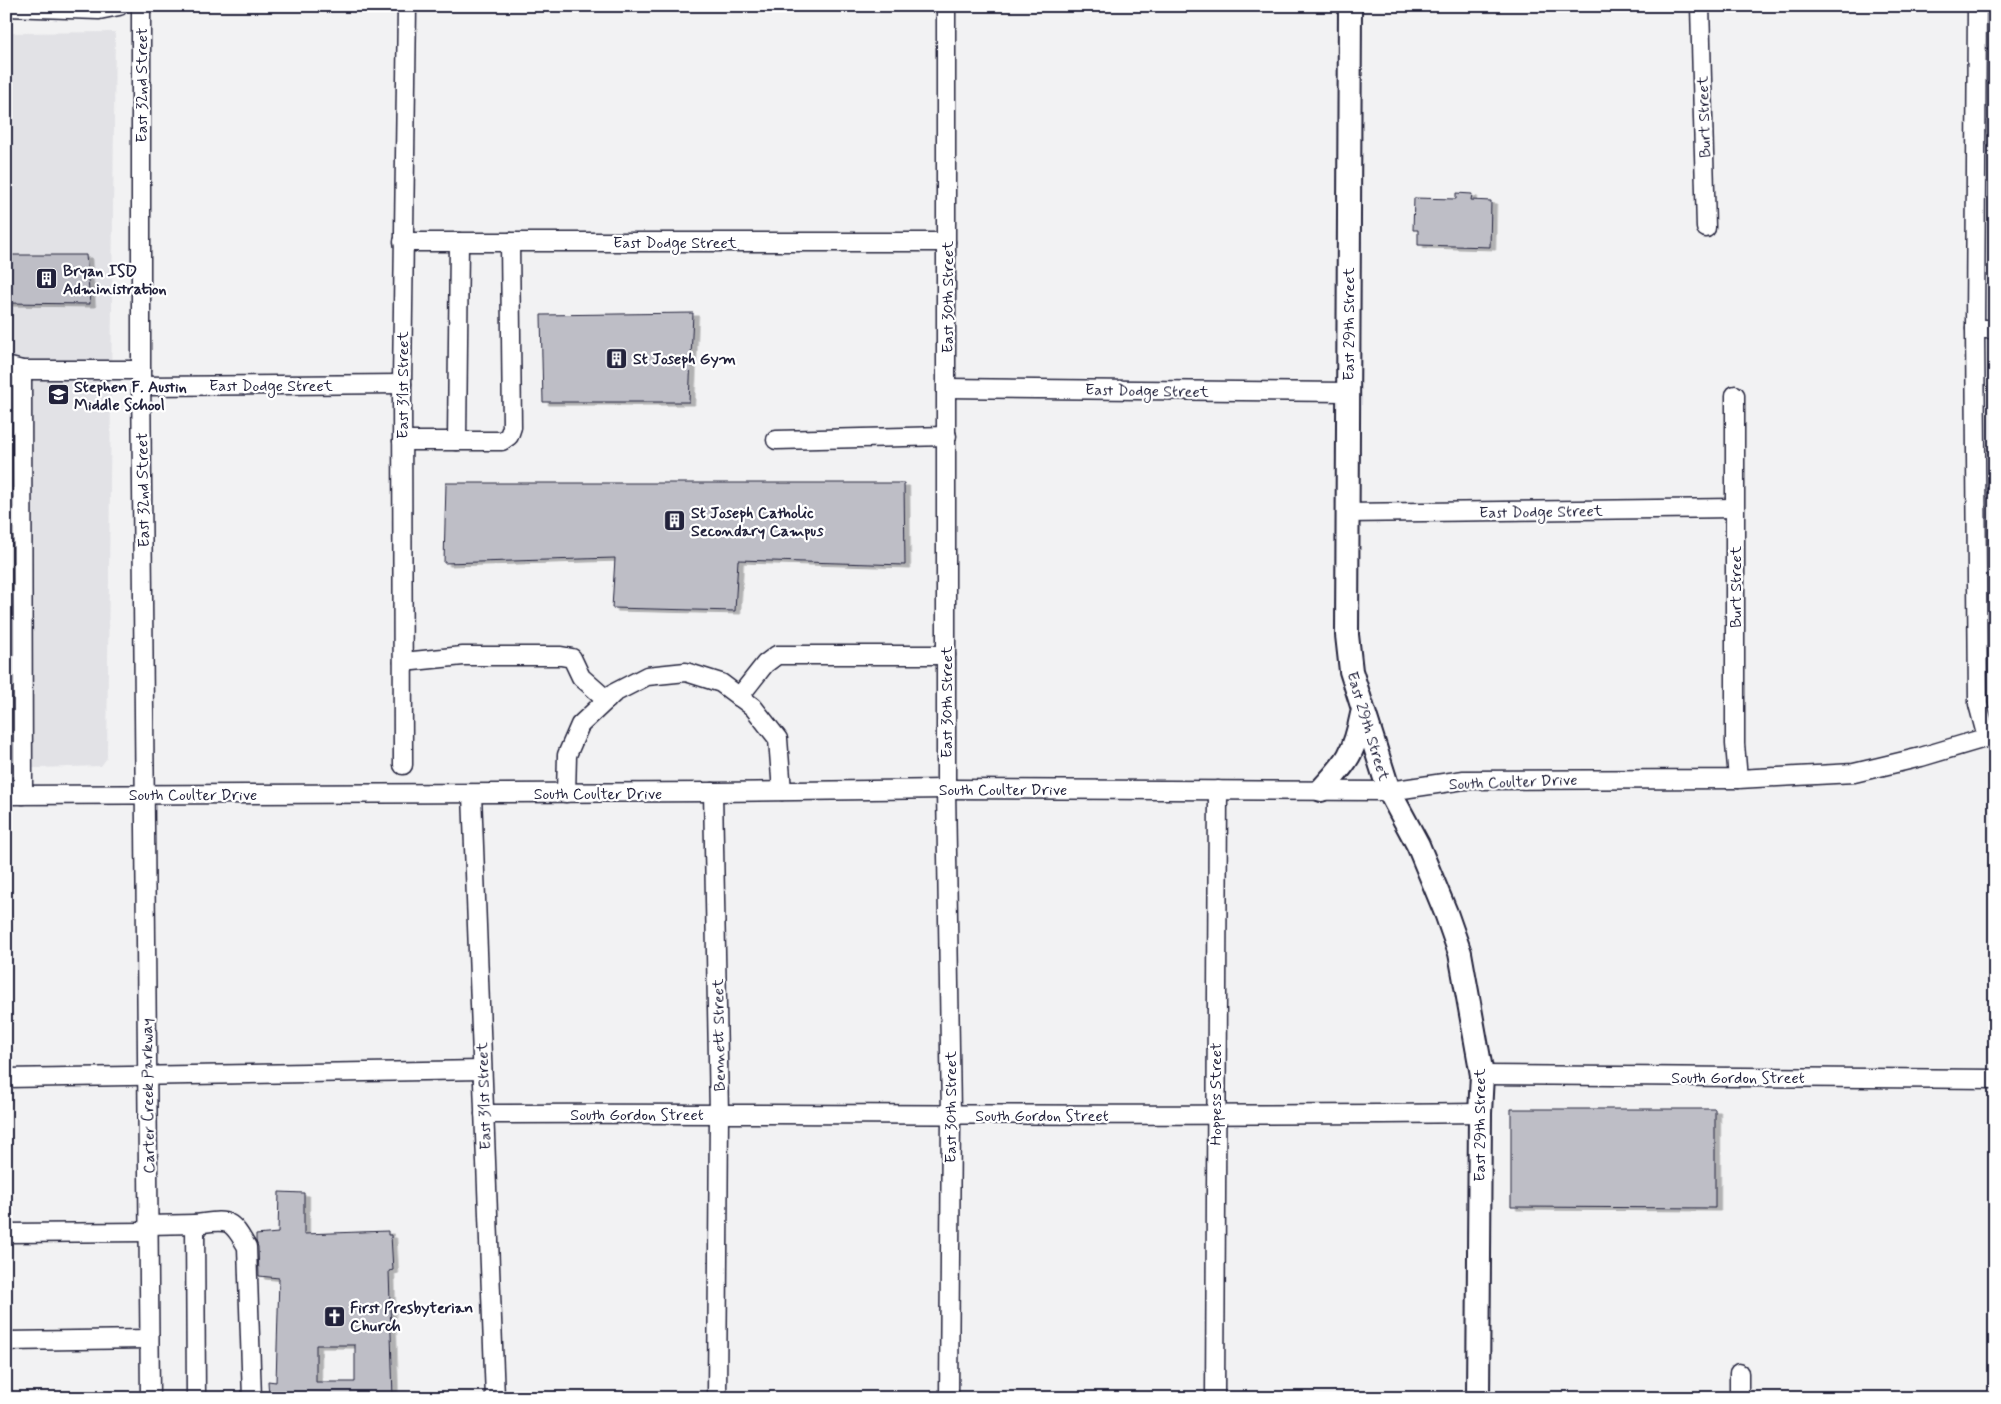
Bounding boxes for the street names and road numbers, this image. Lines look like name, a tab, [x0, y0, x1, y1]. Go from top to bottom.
street label: East 32nd Street	[132, 27, 153, 143]
street label: Burt Street	[1693, 75, 1716, 158]
street label: East Dodge Street	[613, 233, 738, 255]
street label: East 30th Street	[938, 240, 959, 353]
street label: East 29th Street	[1339, 267, 1360, 381]
street label: East 31st Street	[393, 330, 414, 439]
street label: East Dodge Street	[209, 376, 334, 398]
street label: East Dodge Street	[1085, 380, 1210, 404]
street label: East 32nd Street	[132, 432, 155, 548]
street label: East Dodge Street	[1479, 501, 1604, 525]
street label: Burt Street	[1726, 545, 1747, 628]
street label: East 30th Street	[937, 645, 958, 758]
street label: East 29th Street	[1341, 669, 1394, 784]
street label: South Coulter Drive	[1448, 770, 1578, 795]
street label: South Coulter Drive	[939, 780, 1067, 801]
street label: South Coulter Drive	[534, 784, 662, 805]
street label: South Coulter Drive	[129, 785, 257, 806]
street label: Bennett Street	[708, 978, 731, 1092]
street label: Carter Creek Parkway	[137, 1018, 160, 1174]
street label: East 31st Street	[472, 1041, 497, 1150]
street label: Hoppess Street	[1206, 1042, 1227, 1145]
street label: East 30th Street	[941, 1050, 962, 1163]
street label: East 29th Street	[1470, 1068, 1491, 1182]
street label: South Gordon Street	[1671, 1068, 1805, 1089]
street label: South Gordon Street	[570, 1105, 704, 1126]
street label: South Gordon Street	[975, 1106, 1109, 1127]

